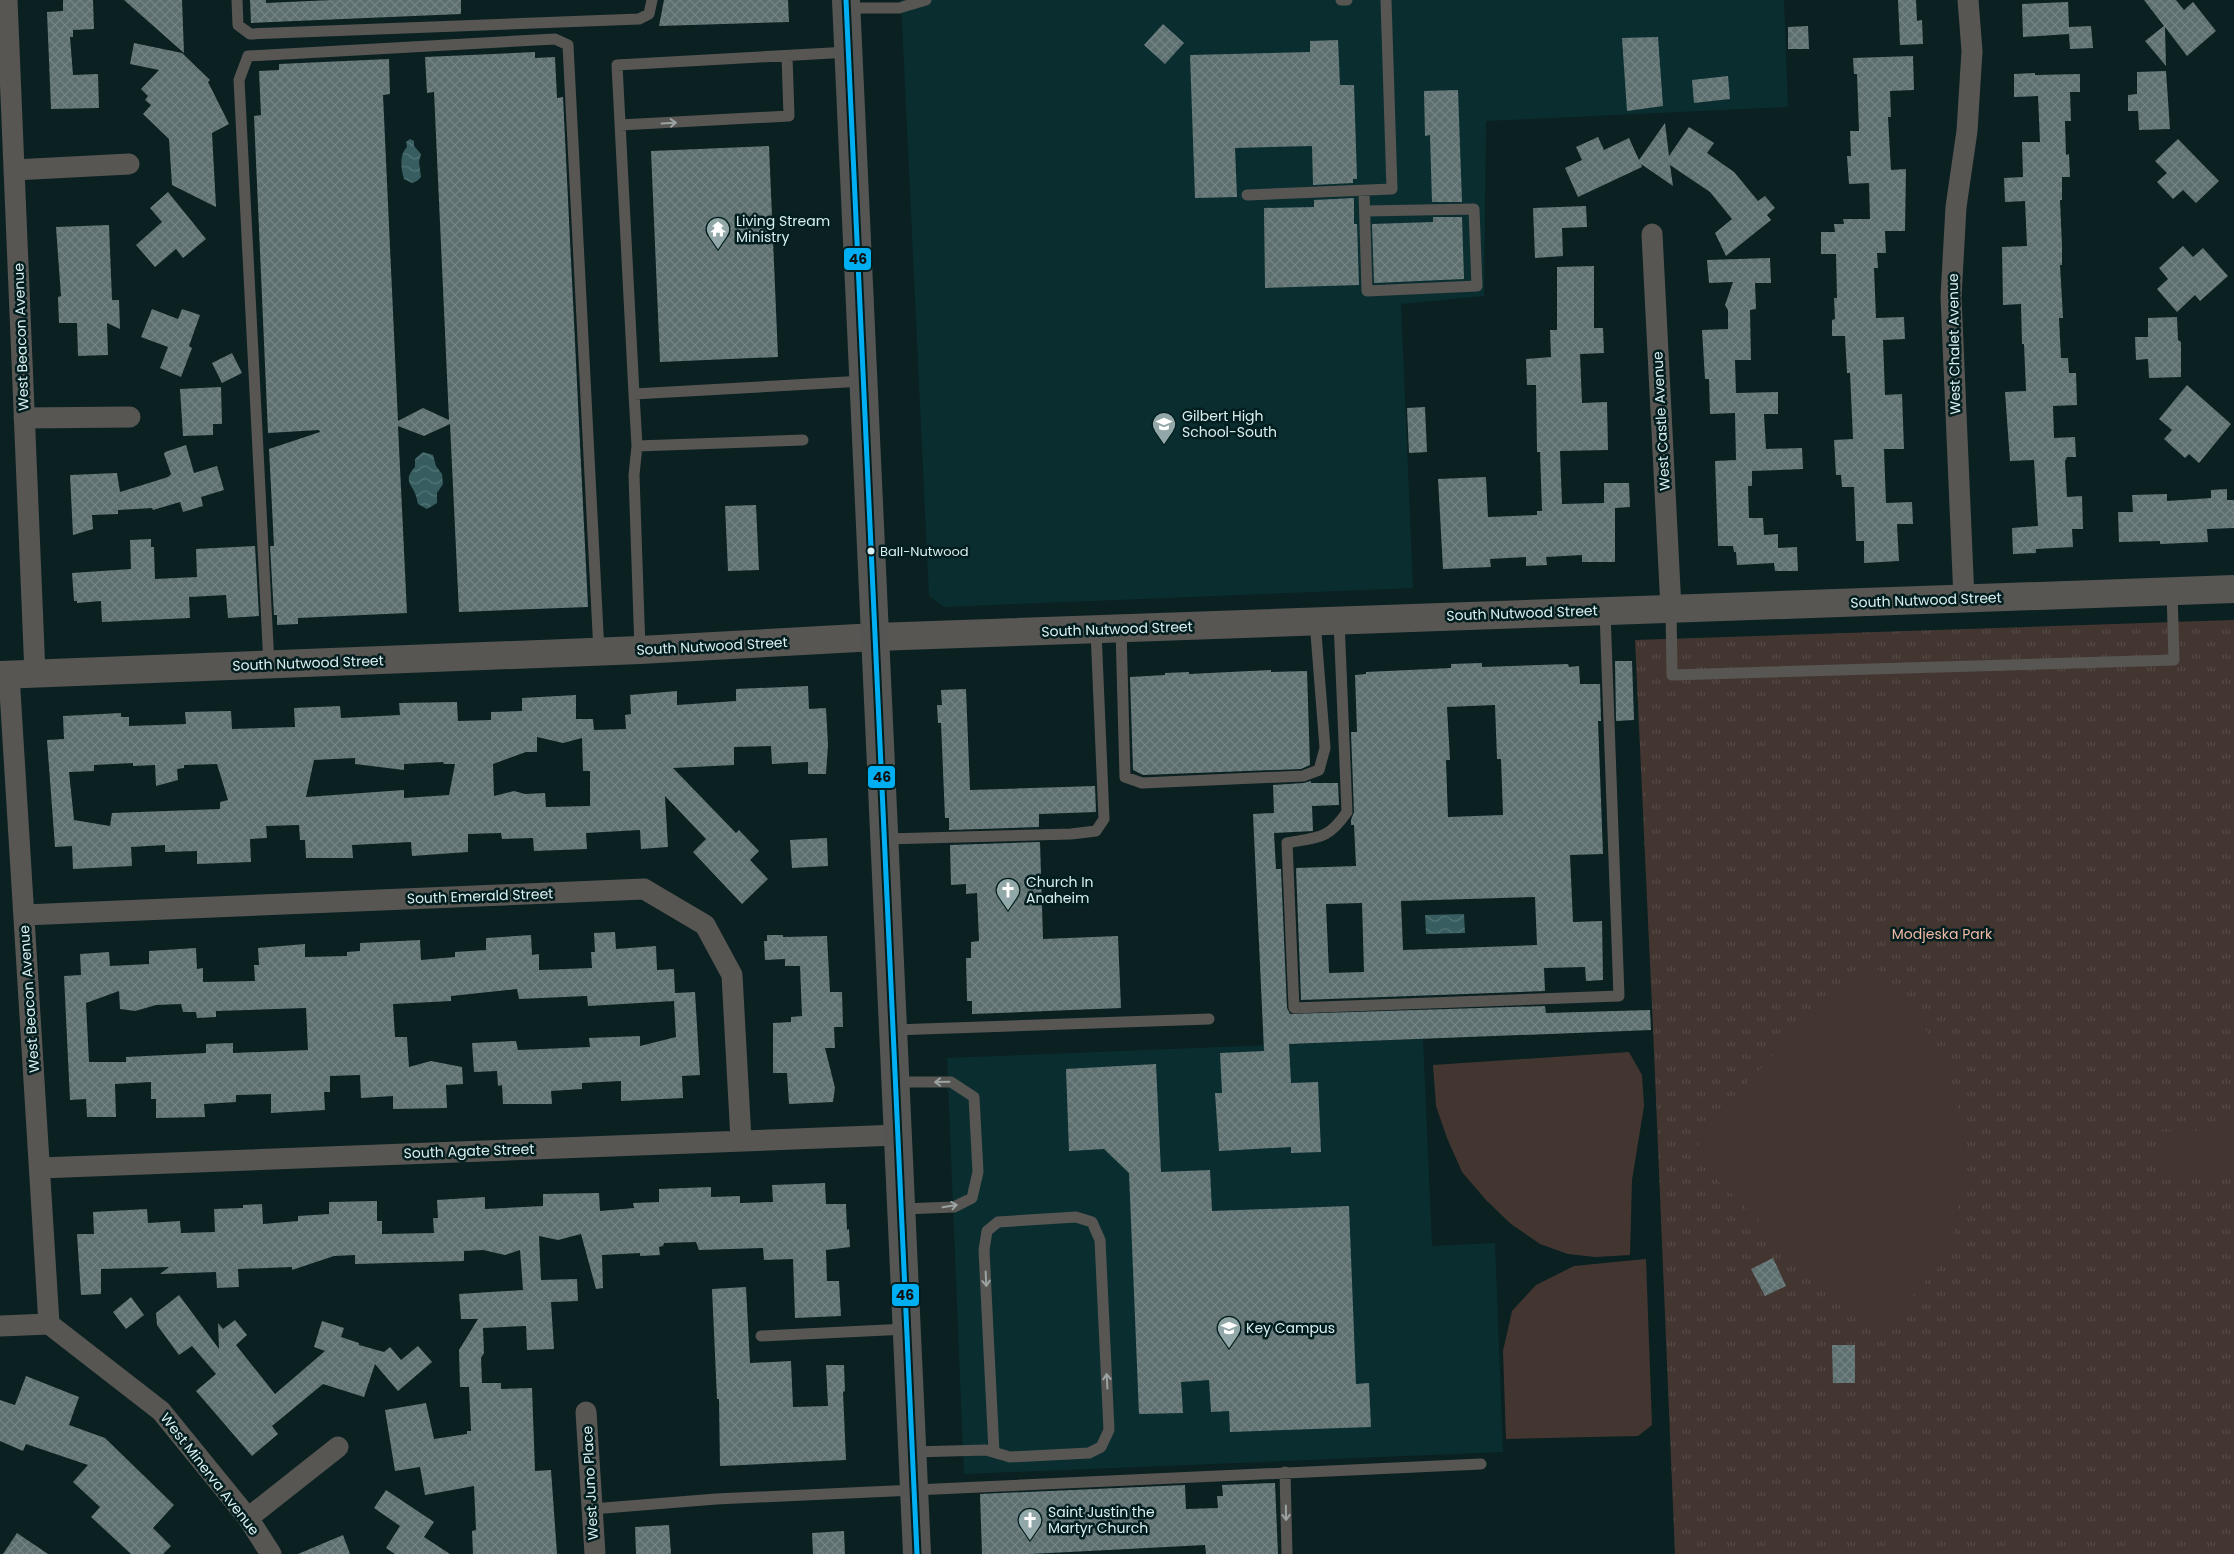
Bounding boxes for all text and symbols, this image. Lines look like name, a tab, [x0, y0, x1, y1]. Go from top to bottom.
one-way arrow	[661, 118, 677, 127]
place label: Living Stream Ministry	[736, 211, 830, 247]
temple icon: Living Stream Ministry	[705, 216, 731, 250]
line badge: 46	[843, 247, 872, 271]
text: 46	[849, 249, 867, 269]
street label: West Beacon Avenue	[8, 262, 34, 411]
street label: West Chalet Avenue	[1943, 273, 1965, 415]
street label: West Castle Avenue	[1647, 350, 1675, 491]
place label: Gilbert High School-South	[1182, 406, 1277, 442]
school or university icon: Gilbert High School-South	[1151, 411, 1177, 445]
place label: Ball-Nutwood	[880, 542, 969, 561]
marker: Ball-Nutwood	[866, 546, 876, 556]
street label: South Nutwood Street	[1850, 587, 2002, 613]
street label: South Nutwood Street	[1446, 600, 1598, 626]
street label: South Nutwood Street	[1041, 616, 1193, 642]
street label: South Nutwood Street	[636, 632, 788, 660]
street label: South Nutwood Street	[232, 650, 384, 676]
line badge: 46	[867, 765, 896, 789]
text: 46	[873, 767, 891, 787]
place label: Church In Anaheim	[1026, 872, 1094, 908]
church icon: Church In Anaheim	[995, 877, 1021, 911]
street label: South Emerald Street	[406, 883, 554, 909]
street label: West Beacon Avenue	[14, 924, 44, 1073]
park label: Modjeska Park	[1892, 924, 1993, 944]
one-way arrow	[934, 1077, 950, 1087]
street label: South Agate Street	[403, 1139, 535, 1163]
one-way arrow	[942, 1201, 958, 1211]
one-way arrow	[981, 1271, 990, 1287]
line badge: 46	[891, 1283, 920, 1307]
text: 46	[896, 1285, 914, 1305]
school or university icon: Key Campus	[1216, 1315, 1242, 1349]
place label: Key Campus	[1246, 1318, 1335, 1338]
one-way arrow	[1102, 1373, 1111, 1389]
street label: West Minerva Avenue	[156, 1409, 264, 1540]
street label: West Juno Place	[577, 1425, 603, 1541]
place label: Saint Justin the Martyr Church	[1048, 1502, 1155, 1538]
one-way arrow	[1281, 1504, 1291, 1521]
church icon: Saint Justin the Martyr Church	[1017, 1507, 1043, 1541]

